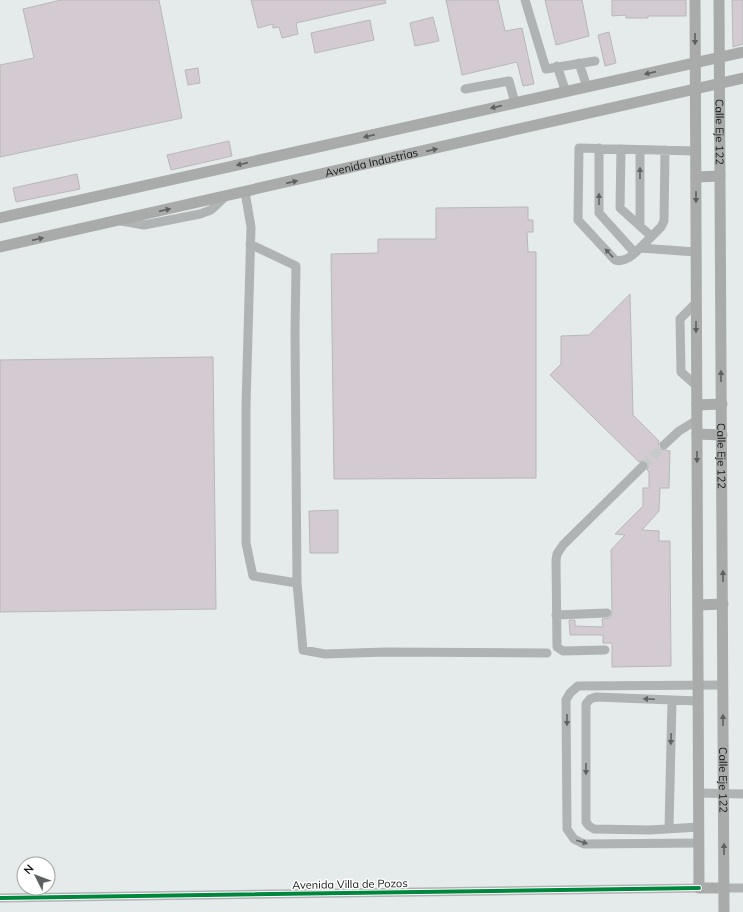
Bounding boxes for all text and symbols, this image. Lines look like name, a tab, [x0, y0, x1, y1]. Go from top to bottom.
one-way arrow	[692, 33, 698, 46]
one-way arrow	[644, 70, 656, 76]
street label: Calle Eje 122	[713, 99, 727, 165]
one-way arrow	[490, 105, 502, 111]
one-way arrow	[363, 133, 375, 139]
street label: Avenida Industrias	[324, 145, 419, 180]
one-way arrow	[426, 146, 438, 152]
one-way arrow	[236, 162, 248, 168]
one-way arrow	[637, 166, 643, 179]
one-way arrow	[286, 178, 298, 184]
one-way arrow	[693, 191, 699, 204]
one-way arrow	[596, 192, 602, 205]
one-way arrow	[159, 207, 171, 213]
one-way arrow	[32, 235, 44, 241]
one-way arrow	[604, 248, 614, 258]
one-way arrow	[693, 321, 699, 334]
one-way arrow	[718, 369, 724, 382]
street label: Calle Eje 122	[714, 423, 729, 489]
one-way arrow	[694, 451, 700, 464]
one-way arrow	[720, 569, 726, 582]
one-way arrow	[643, 695, 655, 702]
one-way arrow	[720, 713, 726, 726]
one-way arrow	[563, 714, 570, 726]
one-way arrow	[668, 733, 675, 745]
street label: Calle Eje 122	[716, 747, 730, 813]
one-way arrow	[583, 763, 589, 776]
one-way arrow	[576, 839, 588, 845]
one-way arrow	[721, 842, 727, 855]
north arrow	[16, 856, 56, 896]
text: N	[21, 862, 37, 877]
street label: Avenida Villa de Pozos	[292, 876, 408, 892]

